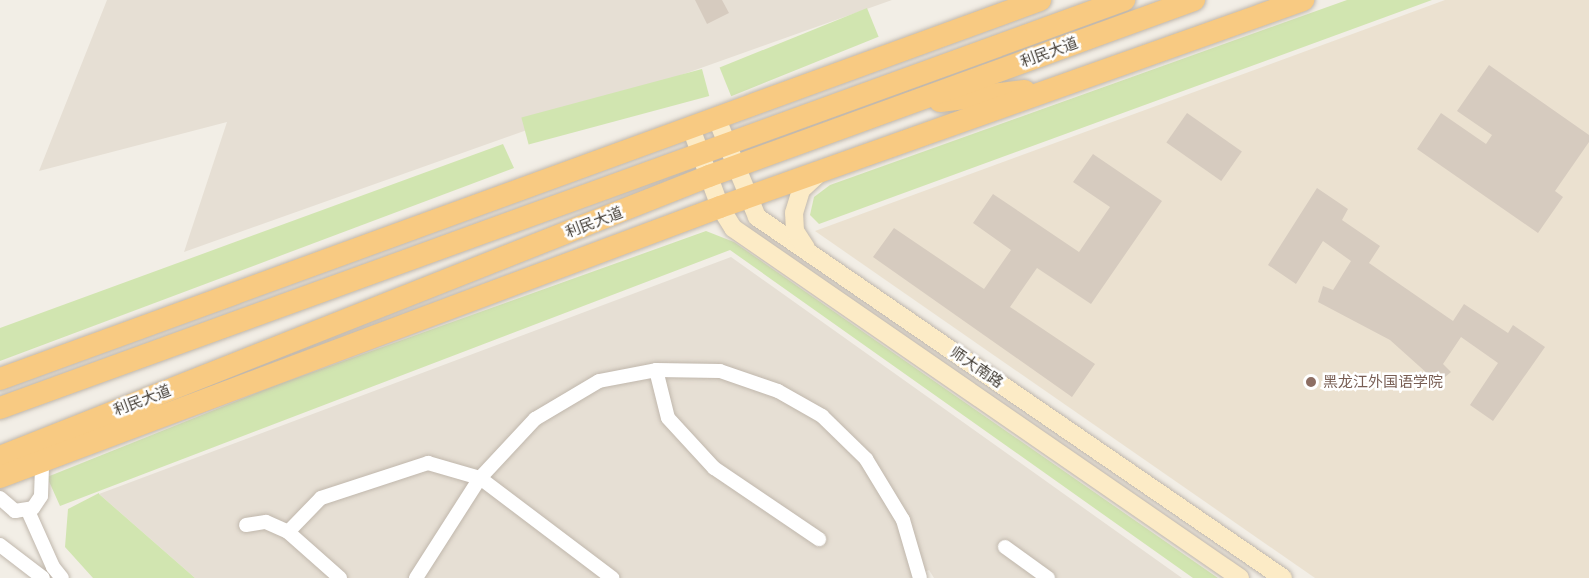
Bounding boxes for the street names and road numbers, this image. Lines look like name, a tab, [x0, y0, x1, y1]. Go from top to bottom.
street label: 利民大道	[1018, 33, 1080, 71]
street label: 利民大道	[563, 203, 625, 241]
street label: 师大南路	[947, 343, 1007, 391]
street label: 利民大道	[111, 381, 173, 419]

